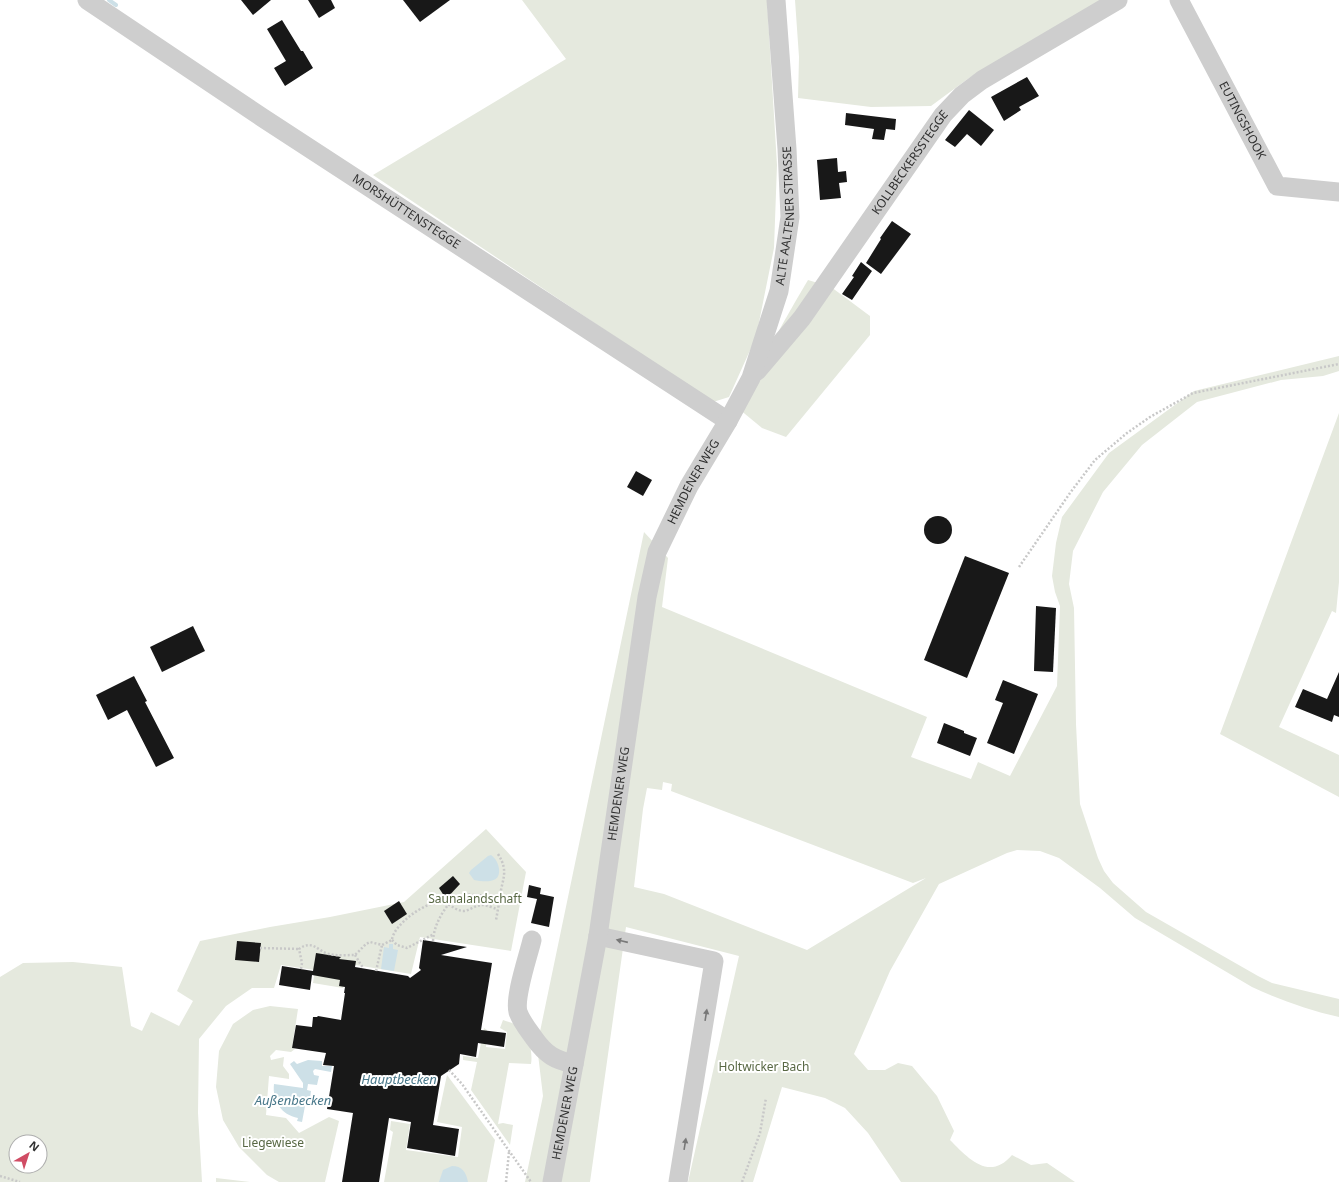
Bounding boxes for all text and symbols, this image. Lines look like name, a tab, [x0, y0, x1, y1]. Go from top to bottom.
street label: EUTINGSHOOK	[1215, 78, 1271, 163]
street label: KOLLBECKERSSTEGGE	[867, 106, 952, 218]
street label: ALTE AALTENER STRASSE	[771, 146, 798, 286]
street label: MORSHÜTTENSTEGGE	[349, 170, 464, 252]
street label: HEMDENER WEG	[663, 436, 723, 527]
street label: HEMDENER WEG	[603, 745, 633, 842]
park label: Saunalandschaft	[428, 890, 522, 907]
one-way arrow	[616, 938, 628, 944]
one-way arrow	[703, 1009, 709, 1021]
park label: Holtwicker Bach	[719, 1058, 809, 1075]
street label: HEMDENER WEG	[547, 1065, 581, 1161]
water label: Hauptbecken	[361, 1070, 437, 1088]
water label: Außenbecken	[254, 1091, 331, 1109]
north arrow	[8, 1134, 48, 1174]
park label: Liegewiese	[242, 1134, 304, 1151]
text: N	[26, 1137, 43, 1154]
one-way arrow	[682, 1137, 688, 1150]

